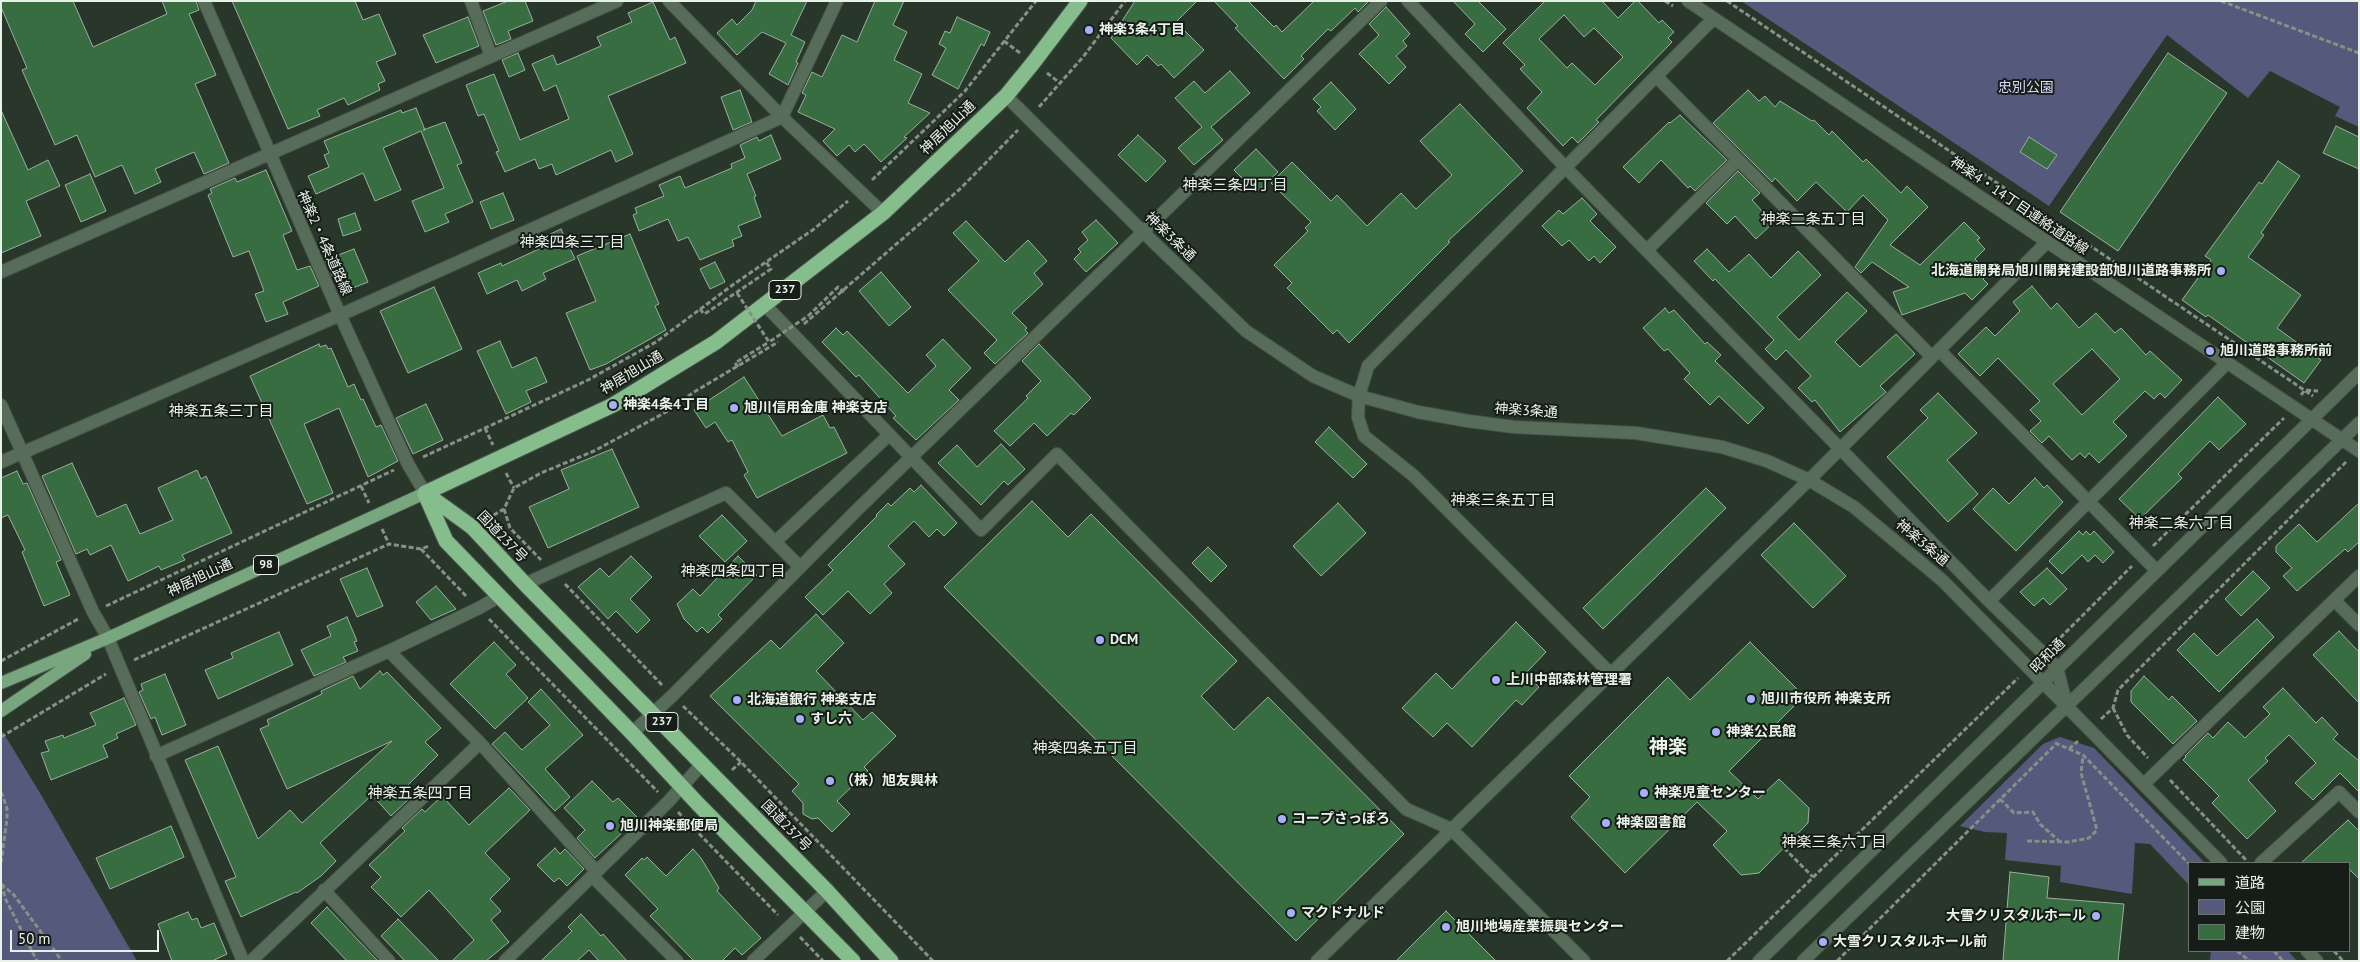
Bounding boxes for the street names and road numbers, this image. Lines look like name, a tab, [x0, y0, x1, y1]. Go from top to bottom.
street label: 神居旭山通	[917, 98, 979, 158]
street label: 神楽4・14丁目連絡道路線	[1947, 153, 2091, 259]
street label: 神楽2・4条道路線	[293, 188, 355, 298]
street label: 神楽3条通	[1141, 209, 1199, 265]
road number: 237	[769, 280, 801, 300]
street label: 神居旭山通	[598, 348, 666, 398]
street label: 神楽3条通	[1494, 400, 1558, 422]
street label: 国道237号	[473, 508, 531, 566]
street label: 神楽3条通	[1892, 516, 1952, 570]
street label: 神居旭山通	[165, 556, 235, 600]
road number: 98	[254, 556, 278, 574]
street label: 昭和通	[2027, 635, 2069, 677]
road number: 237	[646, 712, 678, 732]
street label: 国道237号	[757, 797, 815, 855]

